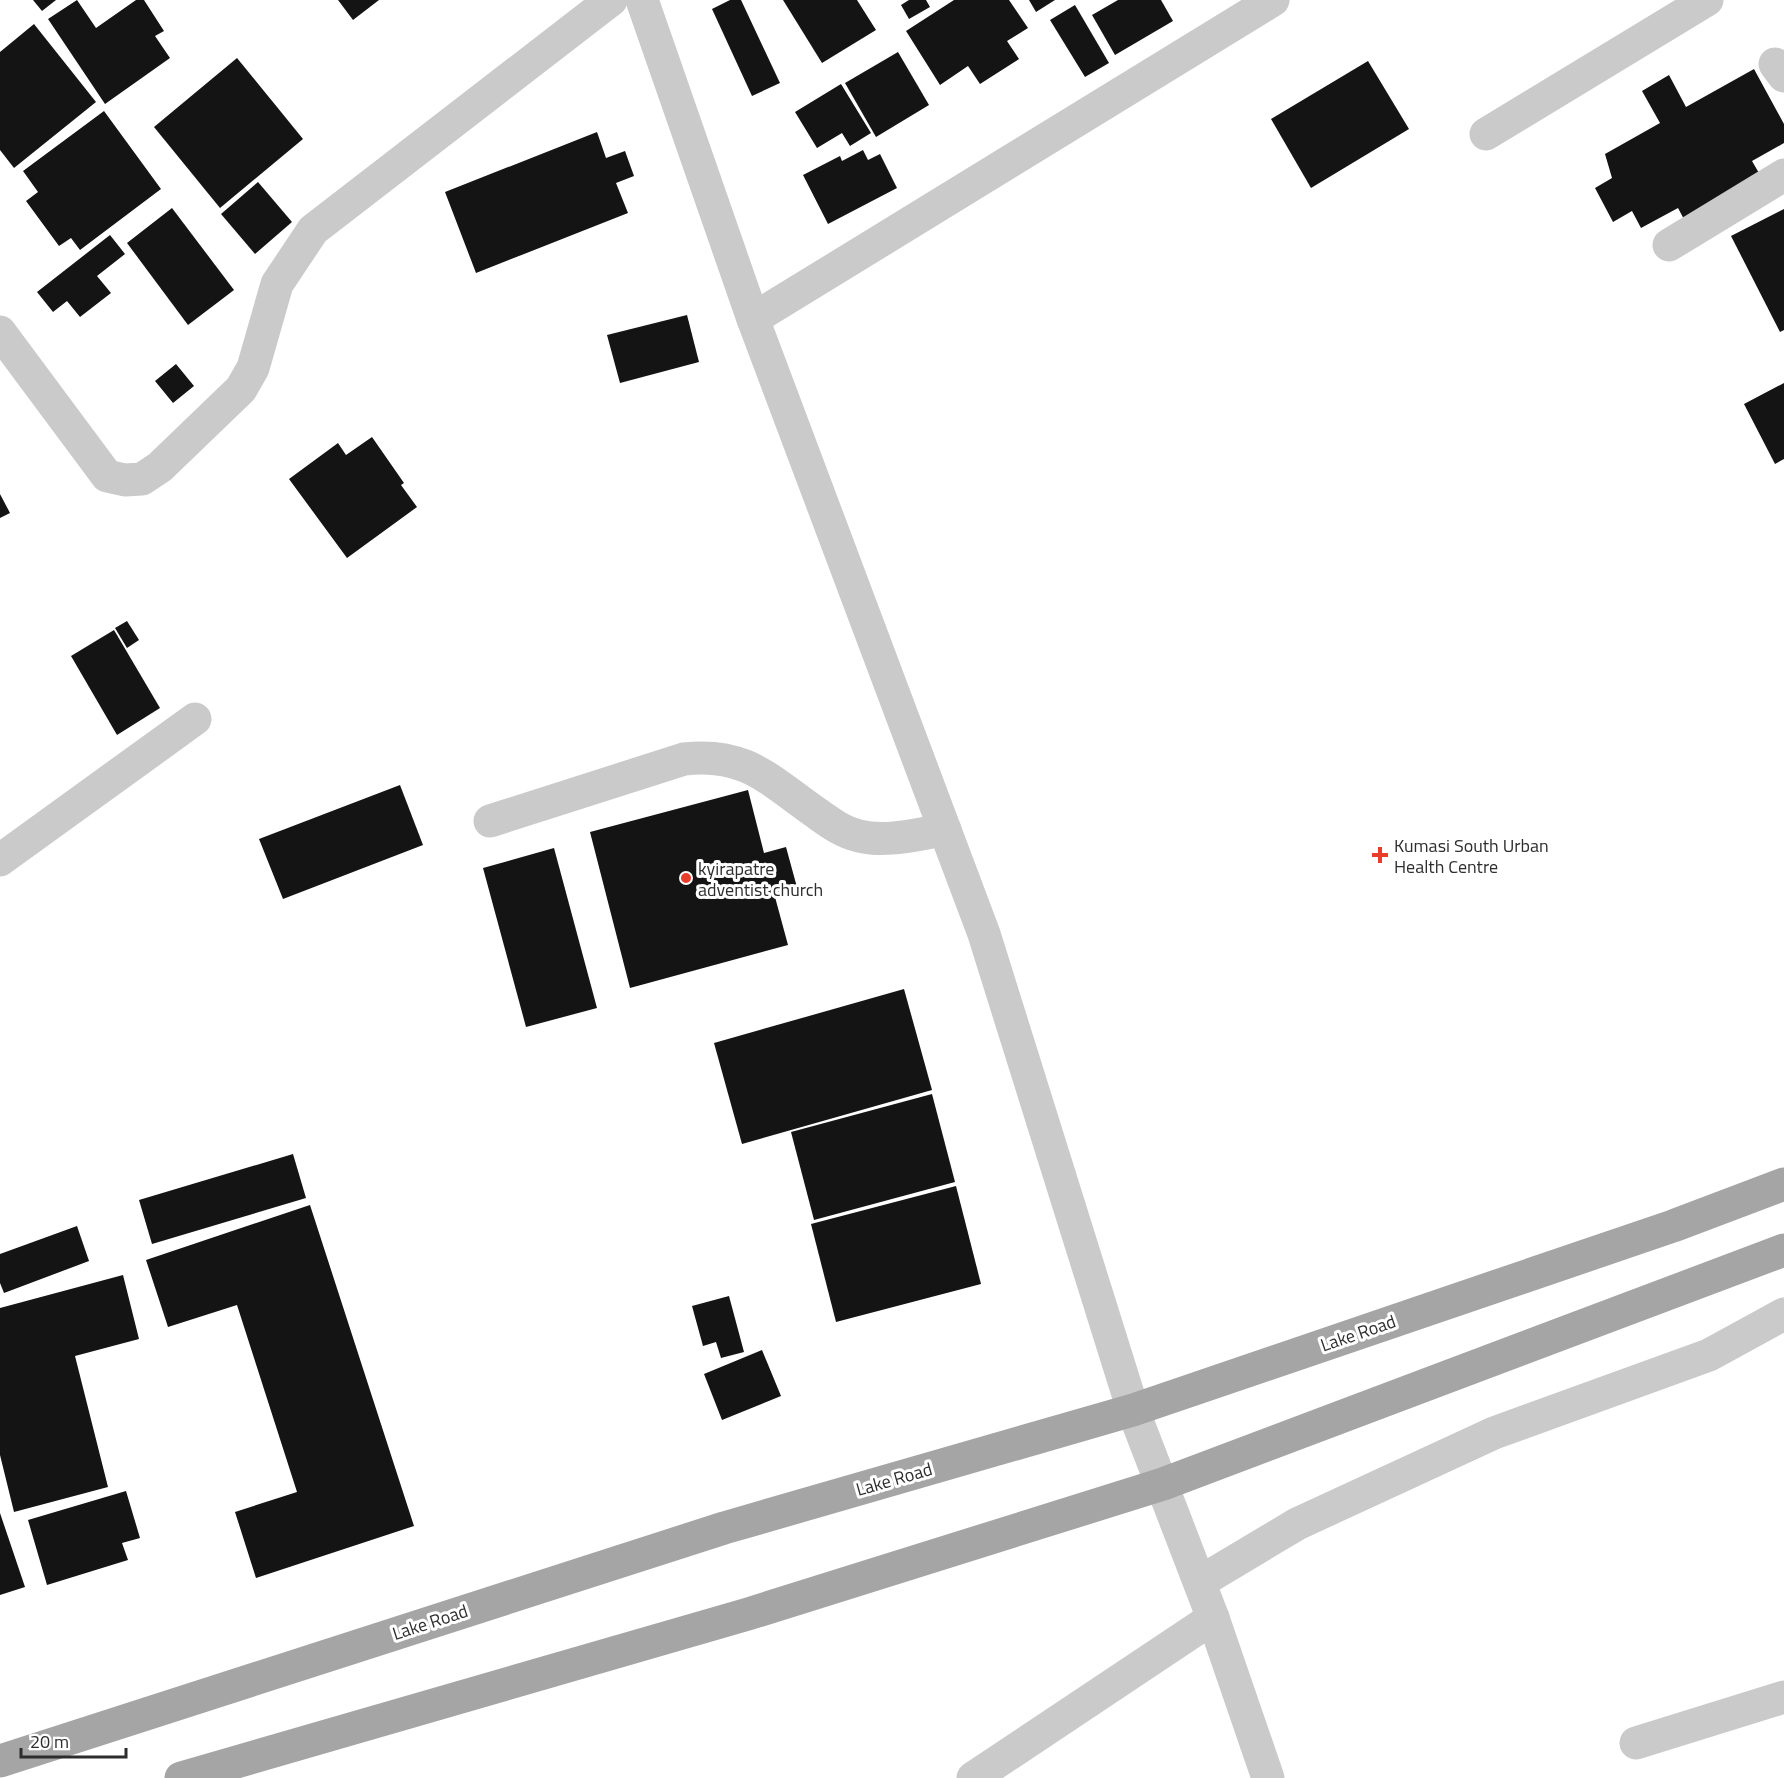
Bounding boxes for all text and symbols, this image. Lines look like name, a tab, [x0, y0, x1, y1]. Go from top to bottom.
place label: Kumasi South Urban Health Centre	[1394, 832, 1549, 880]
marker: Kumasi South Urban Health Centre	[1371, 846, 1389, 864]
place label: kyirapatre adventist church	[698, 855, 823, 903]
marker: kyirapatre adventist church	[679, 871, 693, 885]
street label: Lake Road	[1317, 1308, 1399, 1358]
street label: Lake Road	[853, 1455, 935, 1503]
street label: Lake Road	[389, 1597, 471, 1647]
scale bar	[21, 1721, 126, 1759]
text: 20 m	[30, 1728, 69, 1755]

